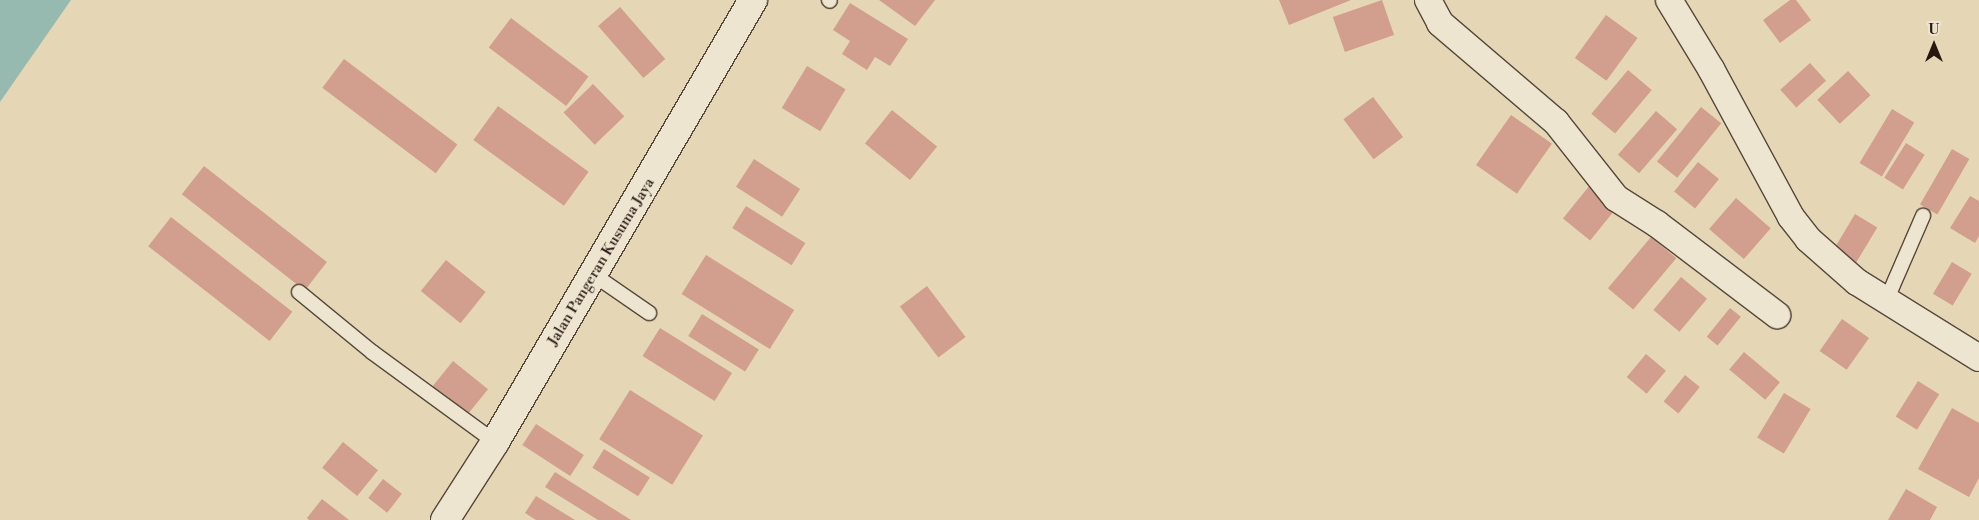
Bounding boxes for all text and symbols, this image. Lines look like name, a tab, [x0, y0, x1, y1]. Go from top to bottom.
north arrow	[1909, 20, 1959, 70]
text: U	[1929, 21, 1939, 39]
street label: Jalan Pangeran Kusuma Jaya	[544, 175, 658, 349]

